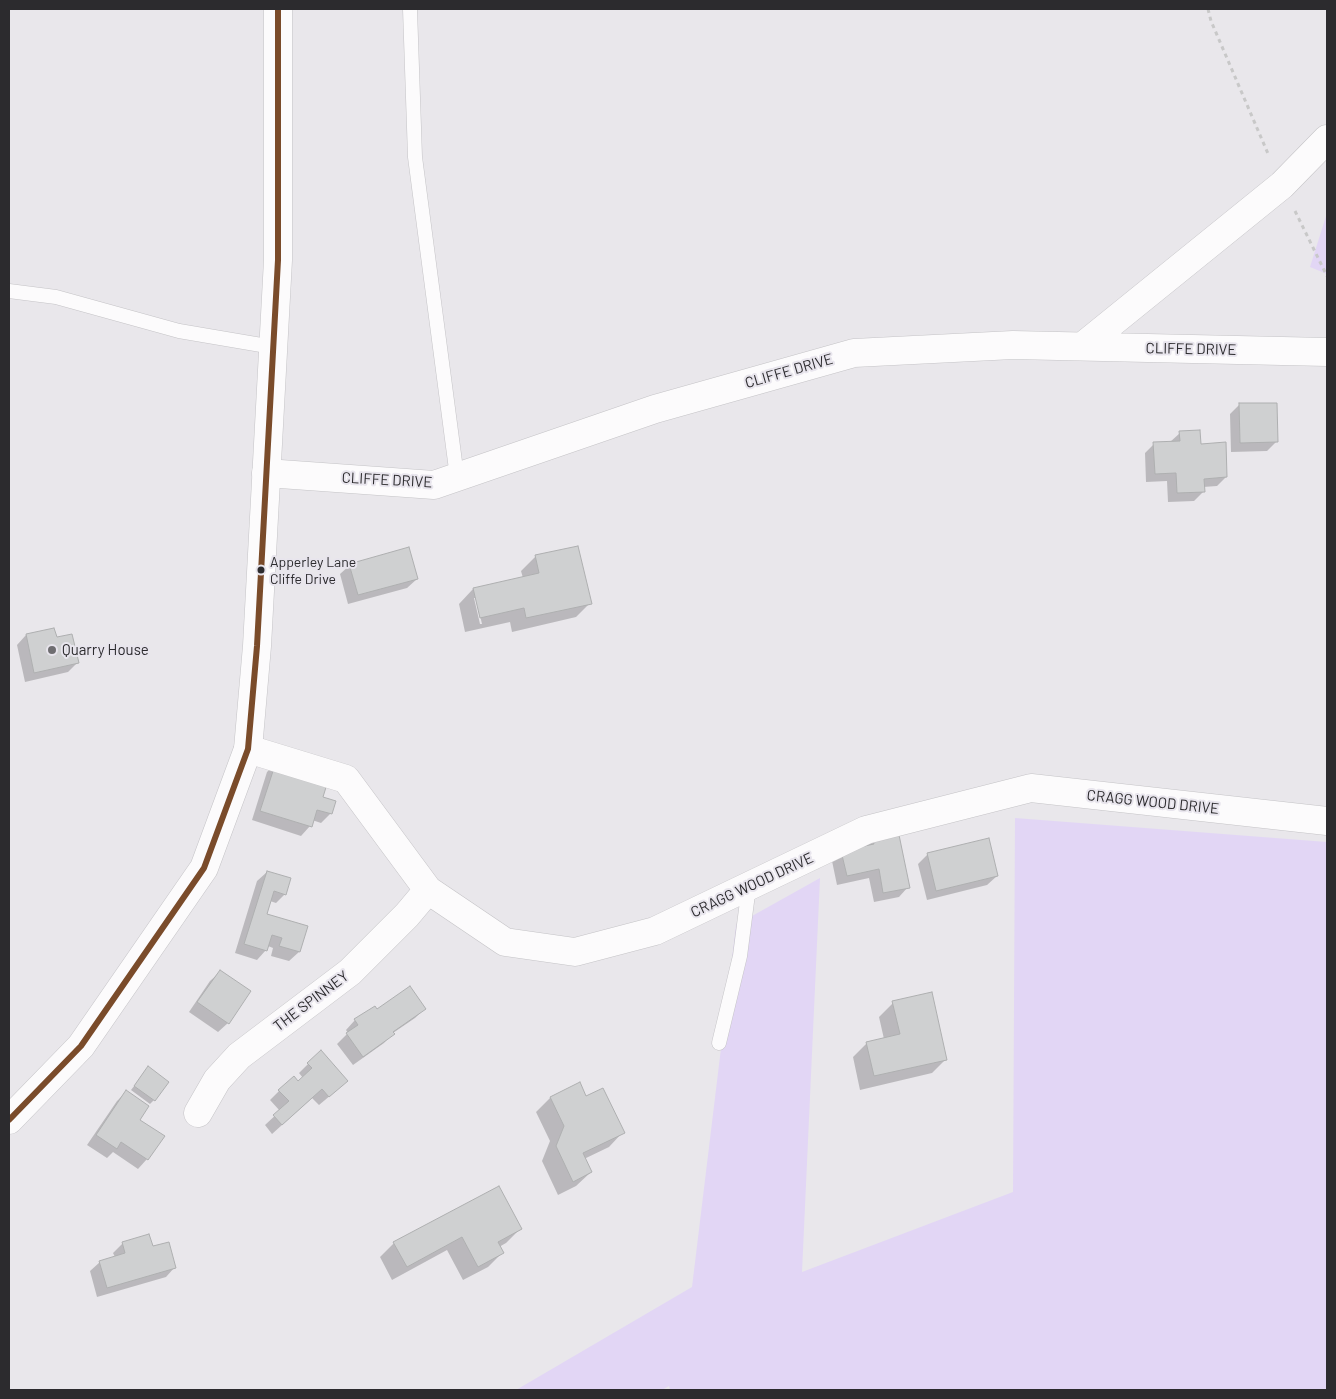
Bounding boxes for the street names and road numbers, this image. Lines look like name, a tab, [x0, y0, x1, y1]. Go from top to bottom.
street label: CLIFFE DRIVE	[1146, 339, 1236, 359]
street label: CLIFFE DRIVE	[743, 350, 835, 392]
street label: CLIFFE DRIVE	[341, 469, 433, 491]
street label: CRAGG WOOD DRIVE	[1086, 786, 1220, 818]
street label: CRAGG WOOD DRIVE	[688, 849, 816, 921]
street label: THE SPINNEY	[270, 967, 352, 1035]

